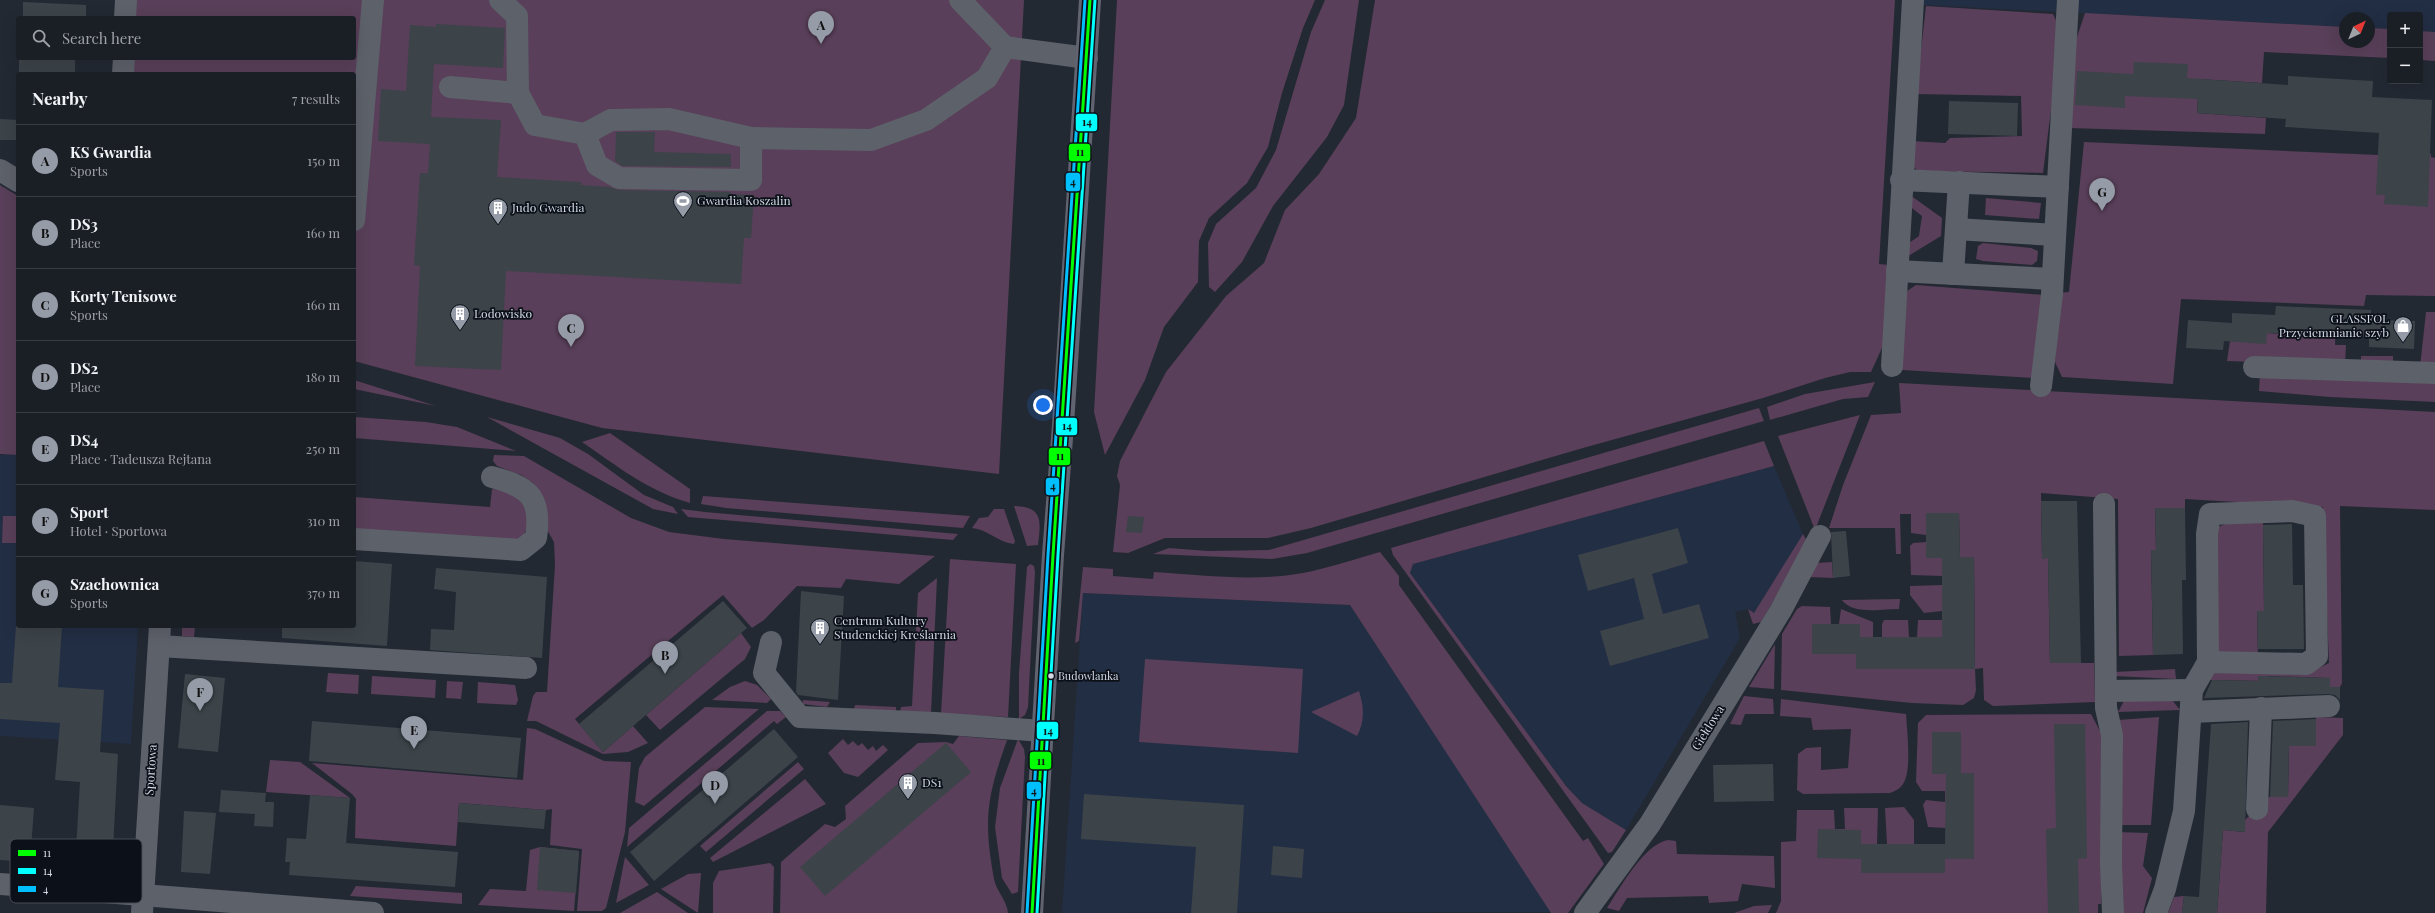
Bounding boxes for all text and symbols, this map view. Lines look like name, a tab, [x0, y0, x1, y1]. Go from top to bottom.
pin: A	[808, 11, 834, 44]
north arrow	[2339, 12, 2375, 48]
map controls	[2387, 12, 2423, 84]
button: +	[2387, 12, 2423, 48]
search box	[16, 16, 356, 60]
icon: search	[30, 27, 52, 49]
text: Search here	[62, 28, 141, 48]
button: −	[2387, 48, 2423, 84]
text: Nearby	[32, 87, 87, 109]
text: 7 results	[292, 90, 340, 107]
line badge: 14	[1075, 113, 1098, 132]
text: 14	[1082, 114, 1092, 129]
text: KS Gwardia	[70, 142, 152, 162]
line badge: 11	[1068, 143, 1091, 162]
text: 11	[1076, 144, 1084, 159]
text: A	[41, 152, 49, 169]
text: 150 m	[307, 152, 340, 169]
text: Sports	[70, 162, 108, 179]
line badge: 4	[1065, 172, 1081, 192]
text: 4	[1070, 174, 1076, 189]
pin: G	[2089, 178, 2115, 211]
sports icon: Gwardia Koszalin	[672, 190, 694, 218]
place label: Gwardia Koszalin	[697, 192, 791, 208]
building icon: Judo Gwardia	[487, 197, 509, 225]
place label: Judo Gwardia	[511, 199, 584, 215]
text: DS3	[70, 214, 98, 234]
text: B	[41, 224, 49, 241]
text: 160 m	[306, 224, 340, 241]
text: Place	[70, 234, 101, 251]
text: Korty Tenisowe	[70, 286, 177, 306]
text: C	[40, 296, 50, 313]
text: 160 m	[306, 296, 340, 313]
building icon: Lodowisko	[449, 303, 471, 331]
place label: Lodowisko	[474, 305, 532, 321]
text: Sports	[70, 306, 108, 323]
place label: GLASSFOL Przyciemnianie szyb	[2279, 310, 2389, 340]
pin: C	[558, 314, 584, 347]
shop icon: GLASSFOL Przyciemnianie szyb	[2392, 315, 2414, 343]
text: DS2	[70, 358, 98, 378]
text: D	[40, 368, 50, 385]
text: 180 m	[306, 368, 340, 385]
text: Place	[70, 378, 101, 395]
your location	[1033, 395, 1053, 415]
line badge: 14	[1055, 417, 1078, 436]
text: 14	[1062, 418, 1072, 433]
text: DS4	[70, 430, 98, 450]
text: E	[41, 440, 49, 457]
text: 250 m	[306, 440, 340, 457]
line badge: 11	[1048, 447, 1071, 466]
text: 11	[1056, 448, 1064, 463]
text: Place · Tadeusza Rejtana	[70, 450, 212, 467]
line badge: 4	[1045, 477, 1060, 496]
text: 4	[1050, 478, 1056, 493]
text: Sport	[70, 502, 109, 522]
text: F	[41, 512, 49, 529]
text: 310 m	[307, 512, 340, 529]
text: Hotel · Sportowa	[70, 522, 167, 539]
text: Szachownica	[70, 574, 159, 594]
text: G	[40, 584, 50, 601]
text: 370 m	[306, 584, 340, 601]
text: Sports	[70, 594, 108, 611]
place label: Centrum Kultury Studenckiej Kreślarnia	[834, 612, 956, 642]
building icon: Centrum Kultury Studenckiej Kreślarnia	[809, 617, 831, 645]
pin: B	[652, 641, 678, 674]
place label: Budowlanka	[1058, 668, 1119, 683]
marker: Budowlanka	[1046, 671, 1056, 681]
pin: F	[187, 678, 213, 711]
street label: Giełdowa	[1687, 702, 1727, 753]
pin: E	[401, 716, 427, 749]
line badge: 14	[1036, 721, 1059, 740]
text: 14	[1043, 723, 1053, 738]
street label: Sportowa	[140, 744, 160, 796]
line badge: 11	[1029, 751, 1052, 770]
text: 11	[1037, 753, 1045, 768]
pin: D	[702, 771, 728, 804]
building icon: DS1	[897, 772, 919, 800]
place label: DS1	[922, 774, 942, 790]
line badge: 4	[1026, 781, 1042, 800]
text: 4	[1031, 783, 1037, 798]
legend	[10, 839, 142, 903]
text: 11	[43, 845, 51, 860]
text: 14	[43, 863, 53, 878]
text: 4	[43, 881, 49, 896]

